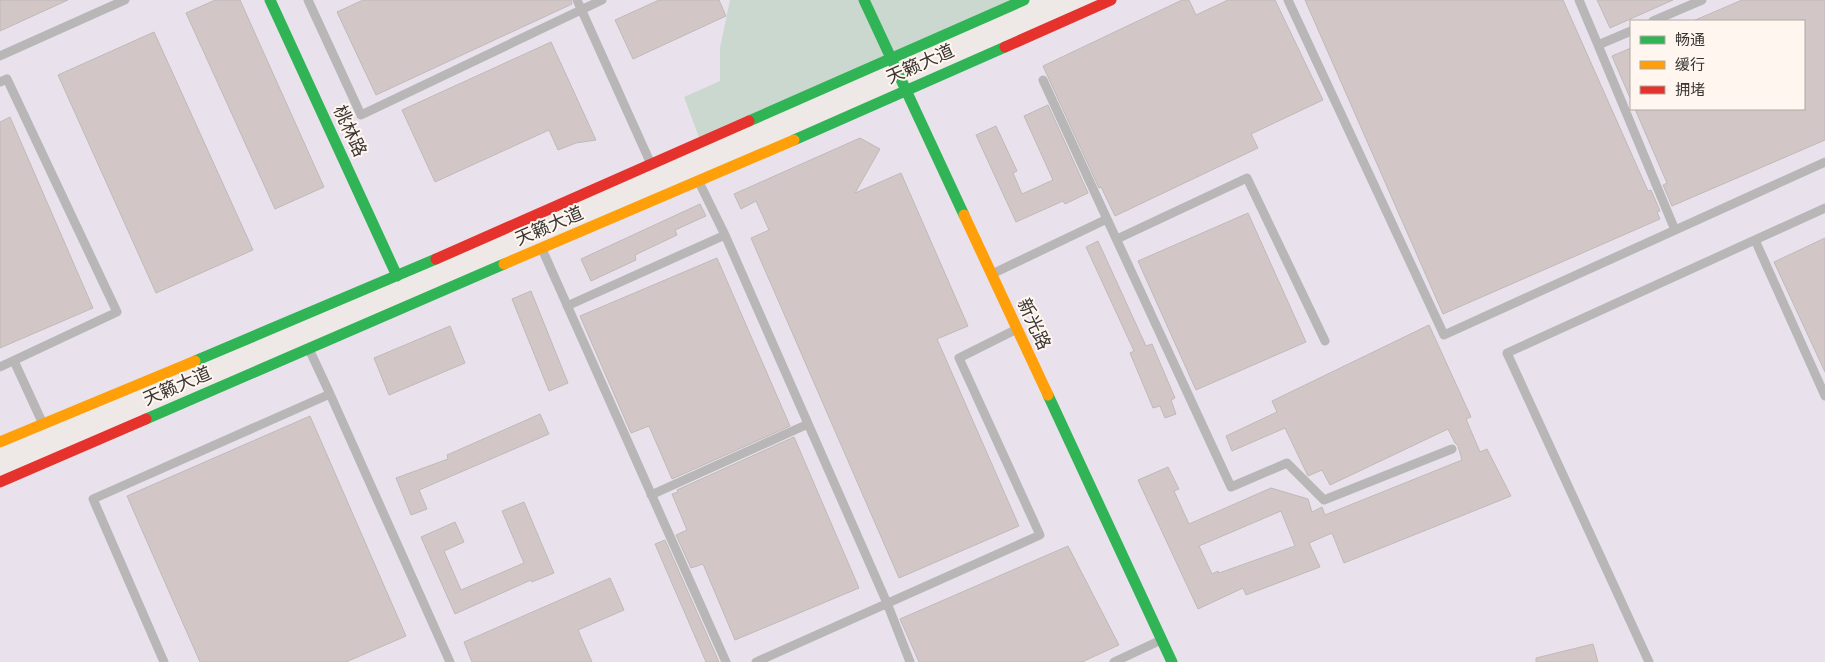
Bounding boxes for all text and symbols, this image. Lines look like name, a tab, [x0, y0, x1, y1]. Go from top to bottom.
legend	[1630, 20, 1805, 110]
text: 畅通	[1675, 31, 1705, 50]
street label: 天籁大道	[883, 40, 957, 89]
text: 缓行	[1675, 56, 1705, 75]
text: 拥堵	[1675, 81, 1705, 100]
street label: 桃林路	[329, 102, 370, 160]
street label: 天籁大道	[512, 203, 586, 250]
street label: 新光路	[1013, 295, 1054, 353]
street label: 天籁大道	[140, 363, 214, 410]

